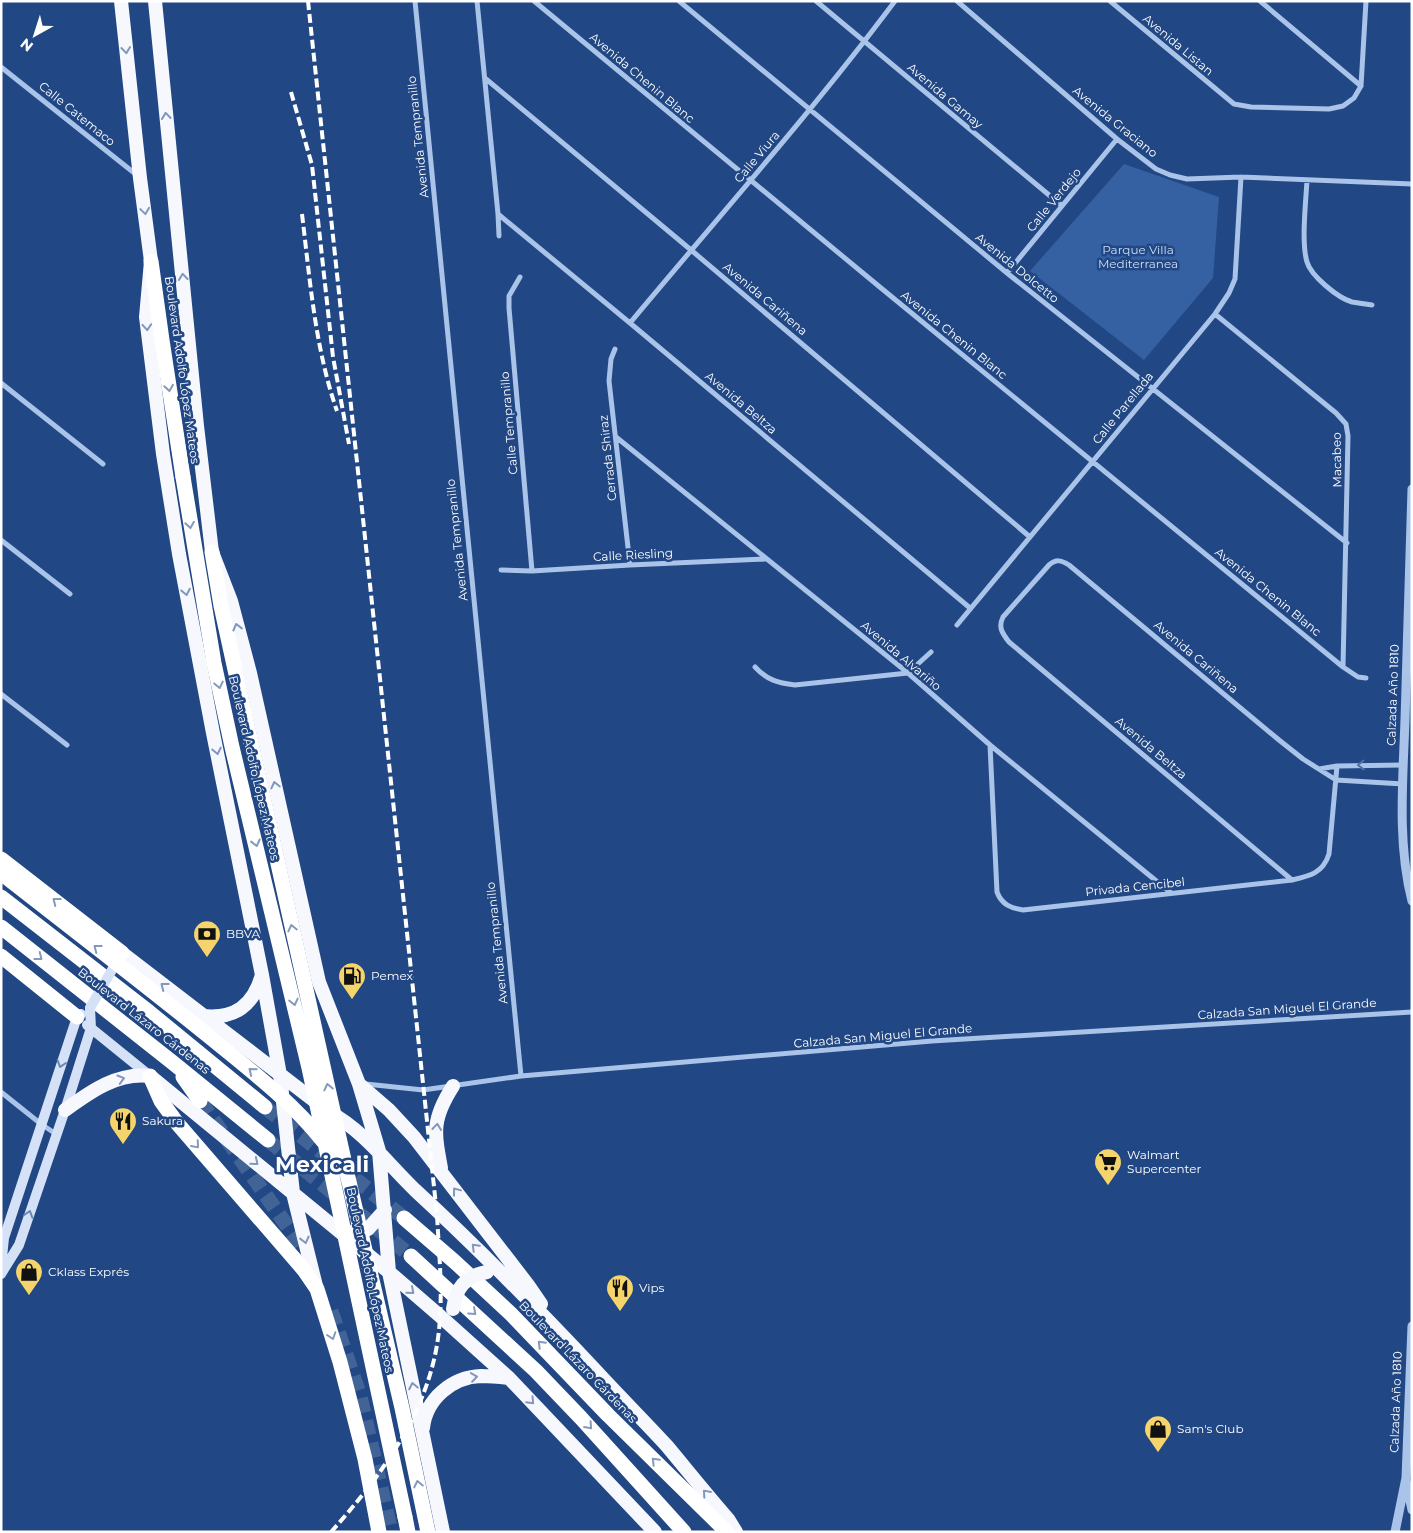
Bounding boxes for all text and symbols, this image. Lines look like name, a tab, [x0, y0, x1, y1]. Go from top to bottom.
north arrow	[10, 10, 60, 60]
street label: Avenida Listan	[1140, 11, 1217, 78]
street label: Avenida Chenin Blanc	[587, 29, 698, 126]
text: N	[17, 35, 37, 56]
one-way arrow	[121, 46, 132, 54]
street label: Avenida Gamay	[904, 60, 987, 132]
street label: Avenida Tempranillo	[404, 75, 431, 199]
street label: Calle Catemaco	[36, 78, 118, 149]
street label: Avenida Graciano	[1070, 83, 1161, 160]
one-way arrow	[161, 111, 172, 119]
street label: Calle Viura	[731, 128, 783, 186]
street label: Calle Verdejo	[1023, 165, 1084, 235]
one-way arrow	[139, 207, 149, 216]
street label: Avenida Dolcetto	[973, 229, 1062, 306]
park label: Parque Villa Mediterranea	[1098, 242, 1178, 271]
street label: Avenida Cariñena	[720, 259, 811, 338]
one-way arrow	[177, 273, 188, 281]
street label: Boulevard Adolfo López Mateos	[162, 275, 203, 465]
street label: Avenida Chenin Blanc	[898, 287, 1011, 382]
one-way arrow	[141, 323, 152, 331]
street label: Avenida Beltza	[702, 368, 780, 437]
street label: Calle Parellada	[1089, 369, 1156, 447]
street label: Calle Tempranillo	[497, 371, 520, 475]
one-way arrow	[163, 385, 174, 393]
street label: Cerrada Shiraz	[596, 414, 619, 502]
street label: Macabeo	[1329, 432, 1344, 488]
street label: Avenida Tempranillo	[443, 478, 470, 602]
one-way arrow	[185, 521, 195, 530]
street label: Avenida Chenin Blanc	[1212, 544, 1325, 639]
street label: Calle Riesling	[593, 545, 673, 564]
one-way arrow	[181, 587, 191, 596]
street label: Avenida Cariñena	[1151, 617, 1242, 696]
street label: Avenida Alvariño	[858, 618, 945, 694]
one-way arrow	[233, 623, 243, 631]
street label: Calzada Año 1810	[1383, 644, 1402, 746]
street label: Boulevard Adolfo López Mateos	[226, 674, 283, 862]
one-way arrow	[213, 681, 223, 690]
street label: Avenida Beltza	[1112, 713, 1190, 782]
one-way arrow	[211, 747, 222, 756]
one-way arrow	[1356, 760, 1364, 771]
one-way arrow	[270, 780, 281, 789]
one-way arrow	[250, 839, 261, 848]
street label: Privada Cencibel	[1084, 874, 1186, 899]
street label: Avenida Tempranillo	[483, 881, 510, 1005]
one-way arrow	[53, 899, 62, 907]
bank icon: BBVA	[192, 919, 222, 958]
one-way arrow	[287, 924, 298, 933]
place label: BBVA	[226, 926, 261, 941]
one-way arrow	[94, 945, 103, 954]
one-way arrow	[34, 952, 43, 961]
fuel station icon: Pemex	[337, 961, 367, 1000]
street label: Boulevard Lázaro Cárdenas	[75, 964, 213, 1077]
place label: Pemex	[371, 968, 414, 983]
one-way arrow	[161, 982, 170, 991]
street label: Calzada San Miguel El Grande	[1197, 995, 1377, 1022]
one-way arrow	[288, 997, 299, 1006]
street label: Calzada San Miguel El Grande	[793, 1020, 973, 1051]
one-way arrow	[57, 1059, 67, 1067]
one-way arrow	[249, 1069, 258, 1077]
one-way arrow	[116, 1074, 125, 1085]
one-way arrow	[323, 1082, 334, 1091]
restaurant icon: Sakura	[108, 1106, 138, 1145]
place label: Sakura	[142, 1113, 183, 1128]
one-way arrow	[431, 1123, 442, 1131]
one-way arrow	[190, 1139, 199, 1148]
supermarket icon: Walmart Supercenter	[1093, 1147, 1123, 1186]
place label: Walmart Supercenter	[1127, 1147, 1201, 1176]
district label: Mexicali	[275, 1151, 369, 1178]
one-way arrow	[249, 1157, 258, 1165]
street label: Boulevard Adolfo López Mateos	[343, 1186, 398, 1374]
one-way arrow	[454, 1188, 462, 1197]
one-way arrow	[24, 1211, 34, 1219]
one-way arrow	[299, 1236, 309, 1244]
one-way arrow	[472, 1244, 481, 1253]
shop icon: Cklass Exprés	[14, 1257, 44, 1296]
place label: Cklass Exprés	[48, 1264, 129, 1279]
restaurant icon: Vips	[605, 1273, 635, 1312]
place label: Vips	[639, 1280, 665, 1295]
one-way arrow	[406, 1285, 415, 1294]
street label: Boulevard Lázaro Cárdenas	[516, 1298, 641, 1426]
one-way arrow	[467, 1306, 476, 1315]
one-way arrow	[326, 1331, 336, 1339]
one-way arrow	[538, 1341, 547, 1350]
street label: Calzada Año 1810	[1386, 1351, 1405, 1453]
one-way arrow	[469, 1373, 478, 1383]
one-way arrow	[408, 1382, 418, 1391]
one-way arrow	[525, 1395, 534, 1404]
shop icon: Sam's Club	[1143, 1414, 1173, 1453]
one-way arrow	[583, 1421, 592, 1430]
place label: Sam's Club	[1177, 1421, 1244, 1436]
one-way arrow	[652, 1457, 661, 1466]
one-way arrow	[414, 1480, 424, 1488]
one-way arrow	[702, 1490, 711, 1499]

